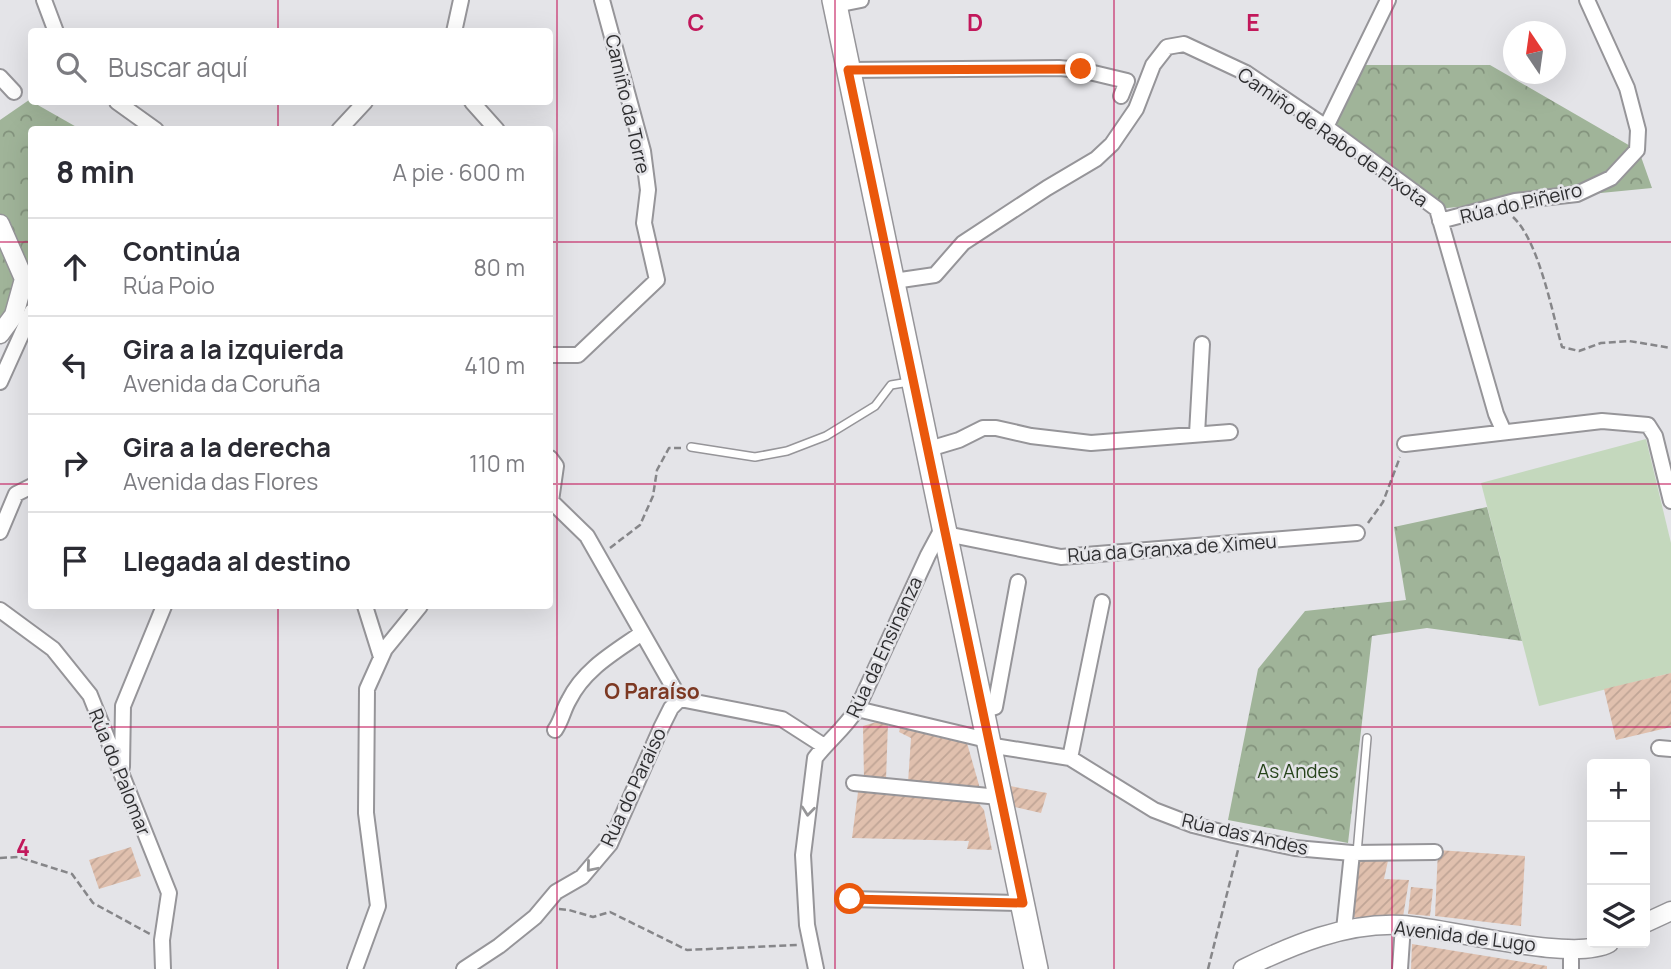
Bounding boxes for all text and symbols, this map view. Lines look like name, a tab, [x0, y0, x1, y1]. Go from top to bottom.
text: C	[688, 6, 705, 38]
text: D	[967, 6, 983, 38]
text: E	[1246, 6, 1260, 38]
north arrow	[1503, 21, 1566, 84]
search box	[28, 28, 553, 105]
street label: Camiño da Torre	[599, 32, 657, 176]
icon: search	[52, 48, 90, 86]
text: Buscar aquí	[108, 49, 248, 85]
route end	[1065, 53, 1096, 84]
street label: Camiño de Rabo de Pixota	[1233, 61, 1433, 213]
text: 8 min	[56, 151, 135, 192]
text: A pie · 600 m	[393, 156, 525, 188]
street label: Rúa do Piñeiro	[1457, 176, 1585, 230]
text: Continúa	[123, 233, 241, 269]
icon: ahead	[56, 248, 94, 286]
text: 80 m	[474, 251, 525, 283]
text: Rúa Poio	[123, 269, 215, 301]
text: Gira a la izquierda	[123, 331, 344, 367]
icon: left	[56, 346, 94, 384]
text: 410 m	[464, 349, 525, 381]
text: Avenida da Coruña	[123, 367, 320, 399]
text: Gira a la derecha	[123, 429, 331, 465]
icon: right	[56, 444, 94, 482]
text: 110 m	[469, 447, 525, 479]
text: Avenida das Flores	[123, 465, 318, 497]
street label: Rúa da Granxa de Ximeu	[1067, 528, 1277, 568]
icon: arrive	[56, 542, 94, 580]
text: Llegada al destino	[123, 543, 351, 579]
street label: Rúa da Ensinanza	[840, 572, 928, 722]
district label: O Paraíso	[604, 677, 700, 705]
street label: Rúa do Palomar	[83, 705, 157, 839]
street label: Rúa do Paraíso	[594, 723, 672, 851]
park label: As Andes	[1257, 758, 1339, 784]
map controls	[1587, 759, 1650, 948]
button: +	[1587, 759, 1650, 822]
one-way arrow	[801, 805, 816, 816]
street label: Rúa das Andes	[1179, 807, 1311, 861]
button: −	[1587, 822, 1650, 885]
text: 4	[16, 831, 30, 863]
one-way arrow	[587, 858, 599, 871]
route start	[834, 883, 865, 914]
button: layers	[1587, 885, 1650, 948]
street label: Avenida de Lugo	[1393, 914, 1537, 958]

